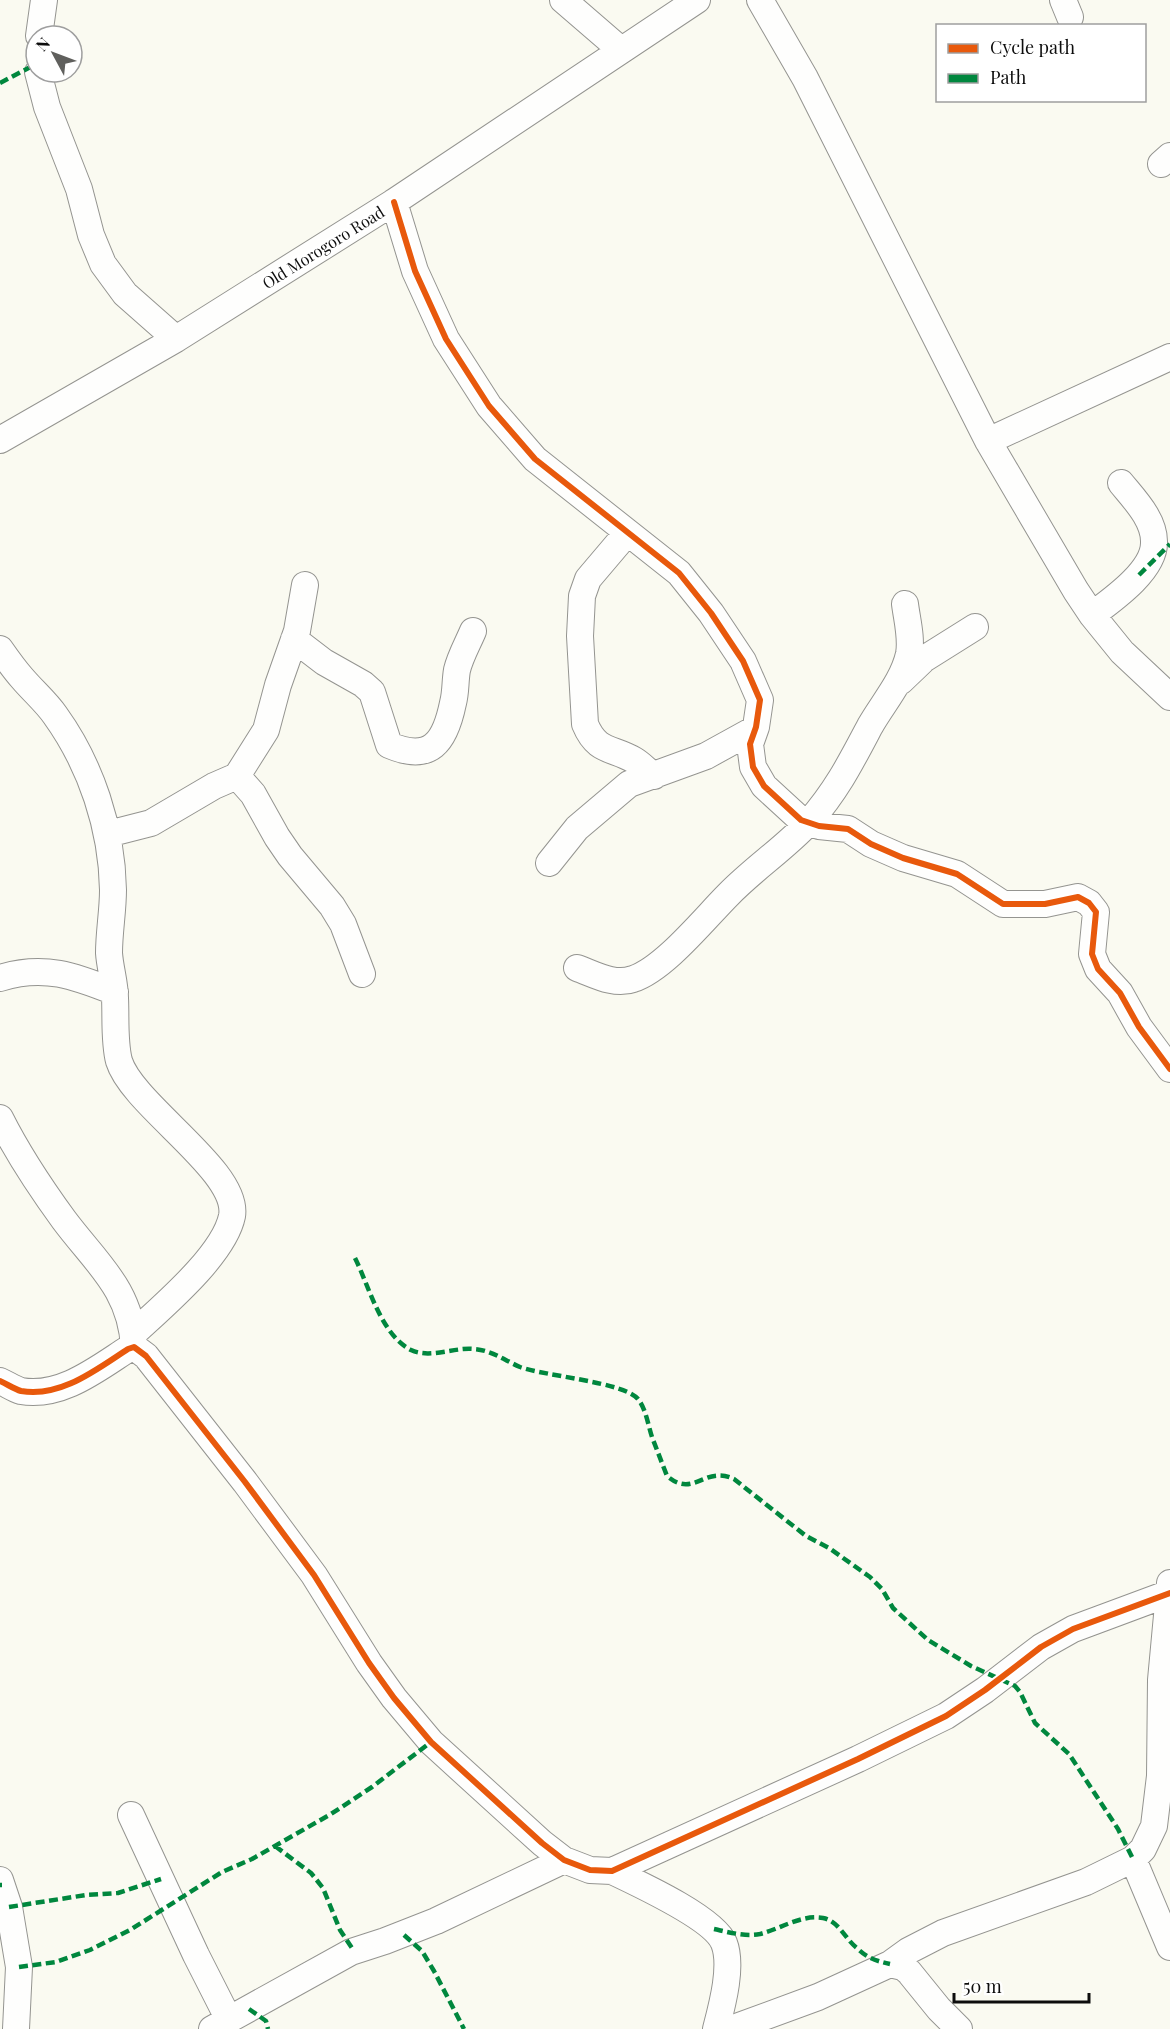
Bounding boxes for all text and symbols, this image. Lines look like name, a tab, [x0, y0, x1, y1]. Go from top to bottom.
north arrow	[24, 24, 84, 84]
legend	[936, 24, 1146, 102]
text: N	[31, 32, 54, 55]
text: Cycle path	[990, 35, 1075, 59]
text: Path	[990, 65, 1027, 89]
street label: Old Morogoro Road	[258, 201, 388, 293]
scale bar	[954, 1966, 1089, 2004]
text: 50 m	[963, 1974, 1002, 1998]

